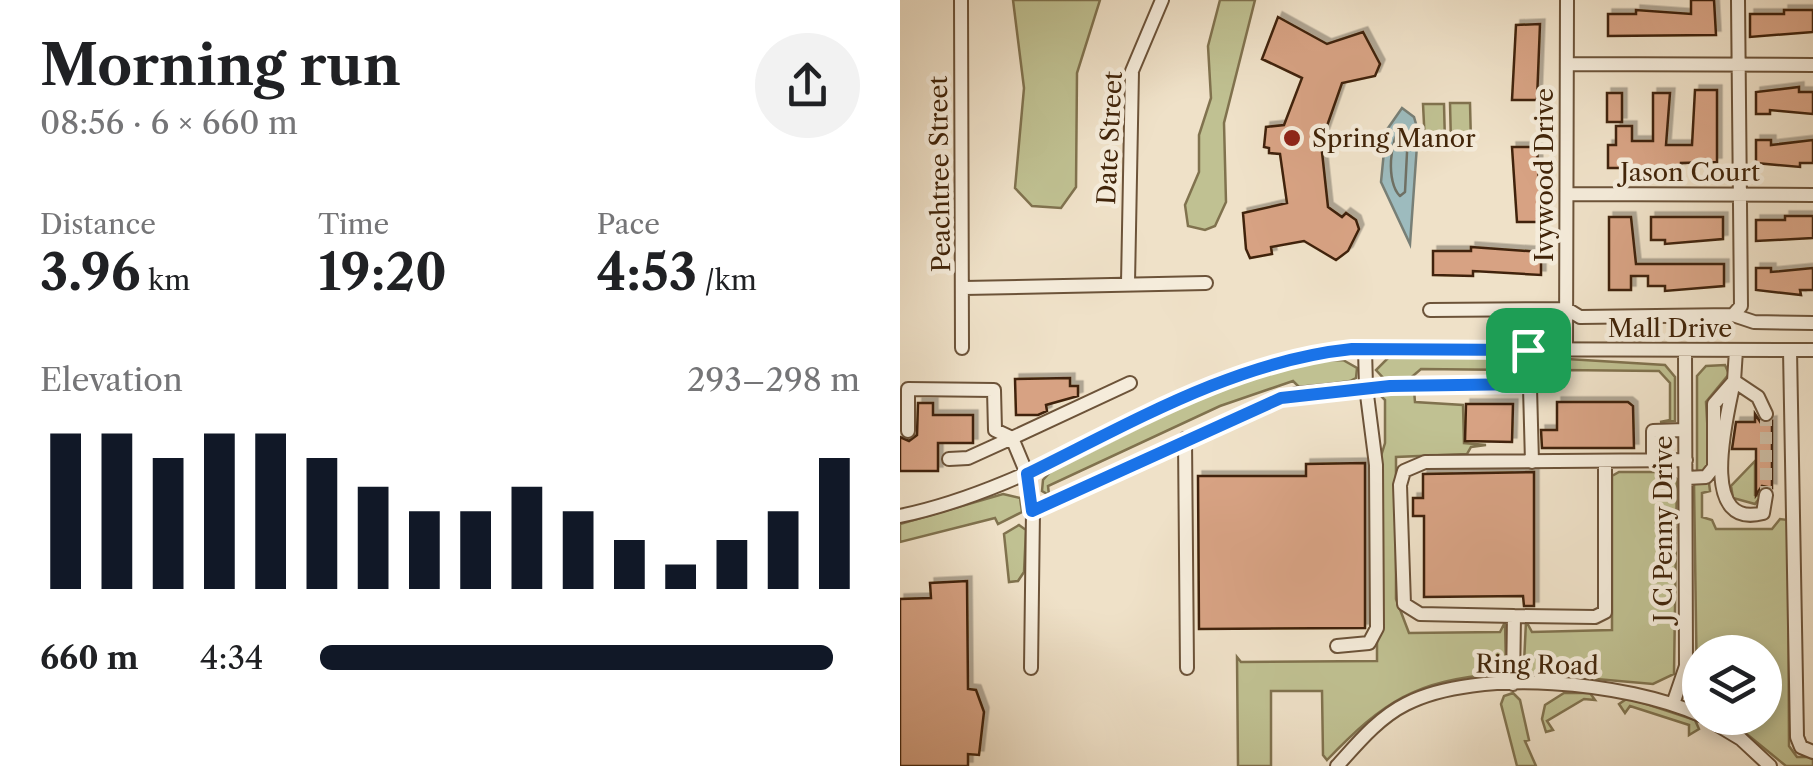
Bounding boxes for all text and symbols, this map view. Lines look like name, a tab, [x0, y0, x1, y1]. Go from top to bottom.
text: Morning run	[40, 32, 401, 99]
button: share	[755, 33, 860, 138]
street label: Date Street	[1091, 70, 1129, 206]
street label: Peachtree Street	[923, 75, 957, 272]
street label: Ivywood Drive	[1529, 88, 1560, 262]
text: 08:56 · 6 × 660 m	[40, 103, 298, 142]
place label: Spring Manor	[1312, 123, 1476, 154]
marker: Spring Manor	[1281, 127, 1303, 149]
street label: Jason Court	[1616, 157, 1760, 188]
text: Distance	[40, 207, 156, 241]
text: Time	[318, 207, 389, 241]
text: Pace	[597, 207, 660, 241]
text: 3.96	[40, 241, 141, 303]
text: 19:20	[318, 241, 447, 303]
text: 4:53	[597, 241, 697, 303]
text: km	[141, 263, 190, 297]
text: /km	[697, 263, 757, 297]
pin	[1486, 308, 1571, 393]
street label: Mall Drive	[1608, 313, 1732, 344]
icon: arrive	[1501, 323, 1556, 378]
text: Elevation	[40, 360, 183, 399]
text: 293–298 m	[687, 360, 860, 399]
street label: J C Penny Drive	[1648, 435, 1679, 627]
map controls	[1682, 635, 1782, 735]
button: layers	[1682, 635, 1782, 735]
text: 660 m	[40, 638, 139, 677]
text: 4:34	[200, 638, 264, 677]
street label: Ring Road	[1475, 648, 1599, 682]

